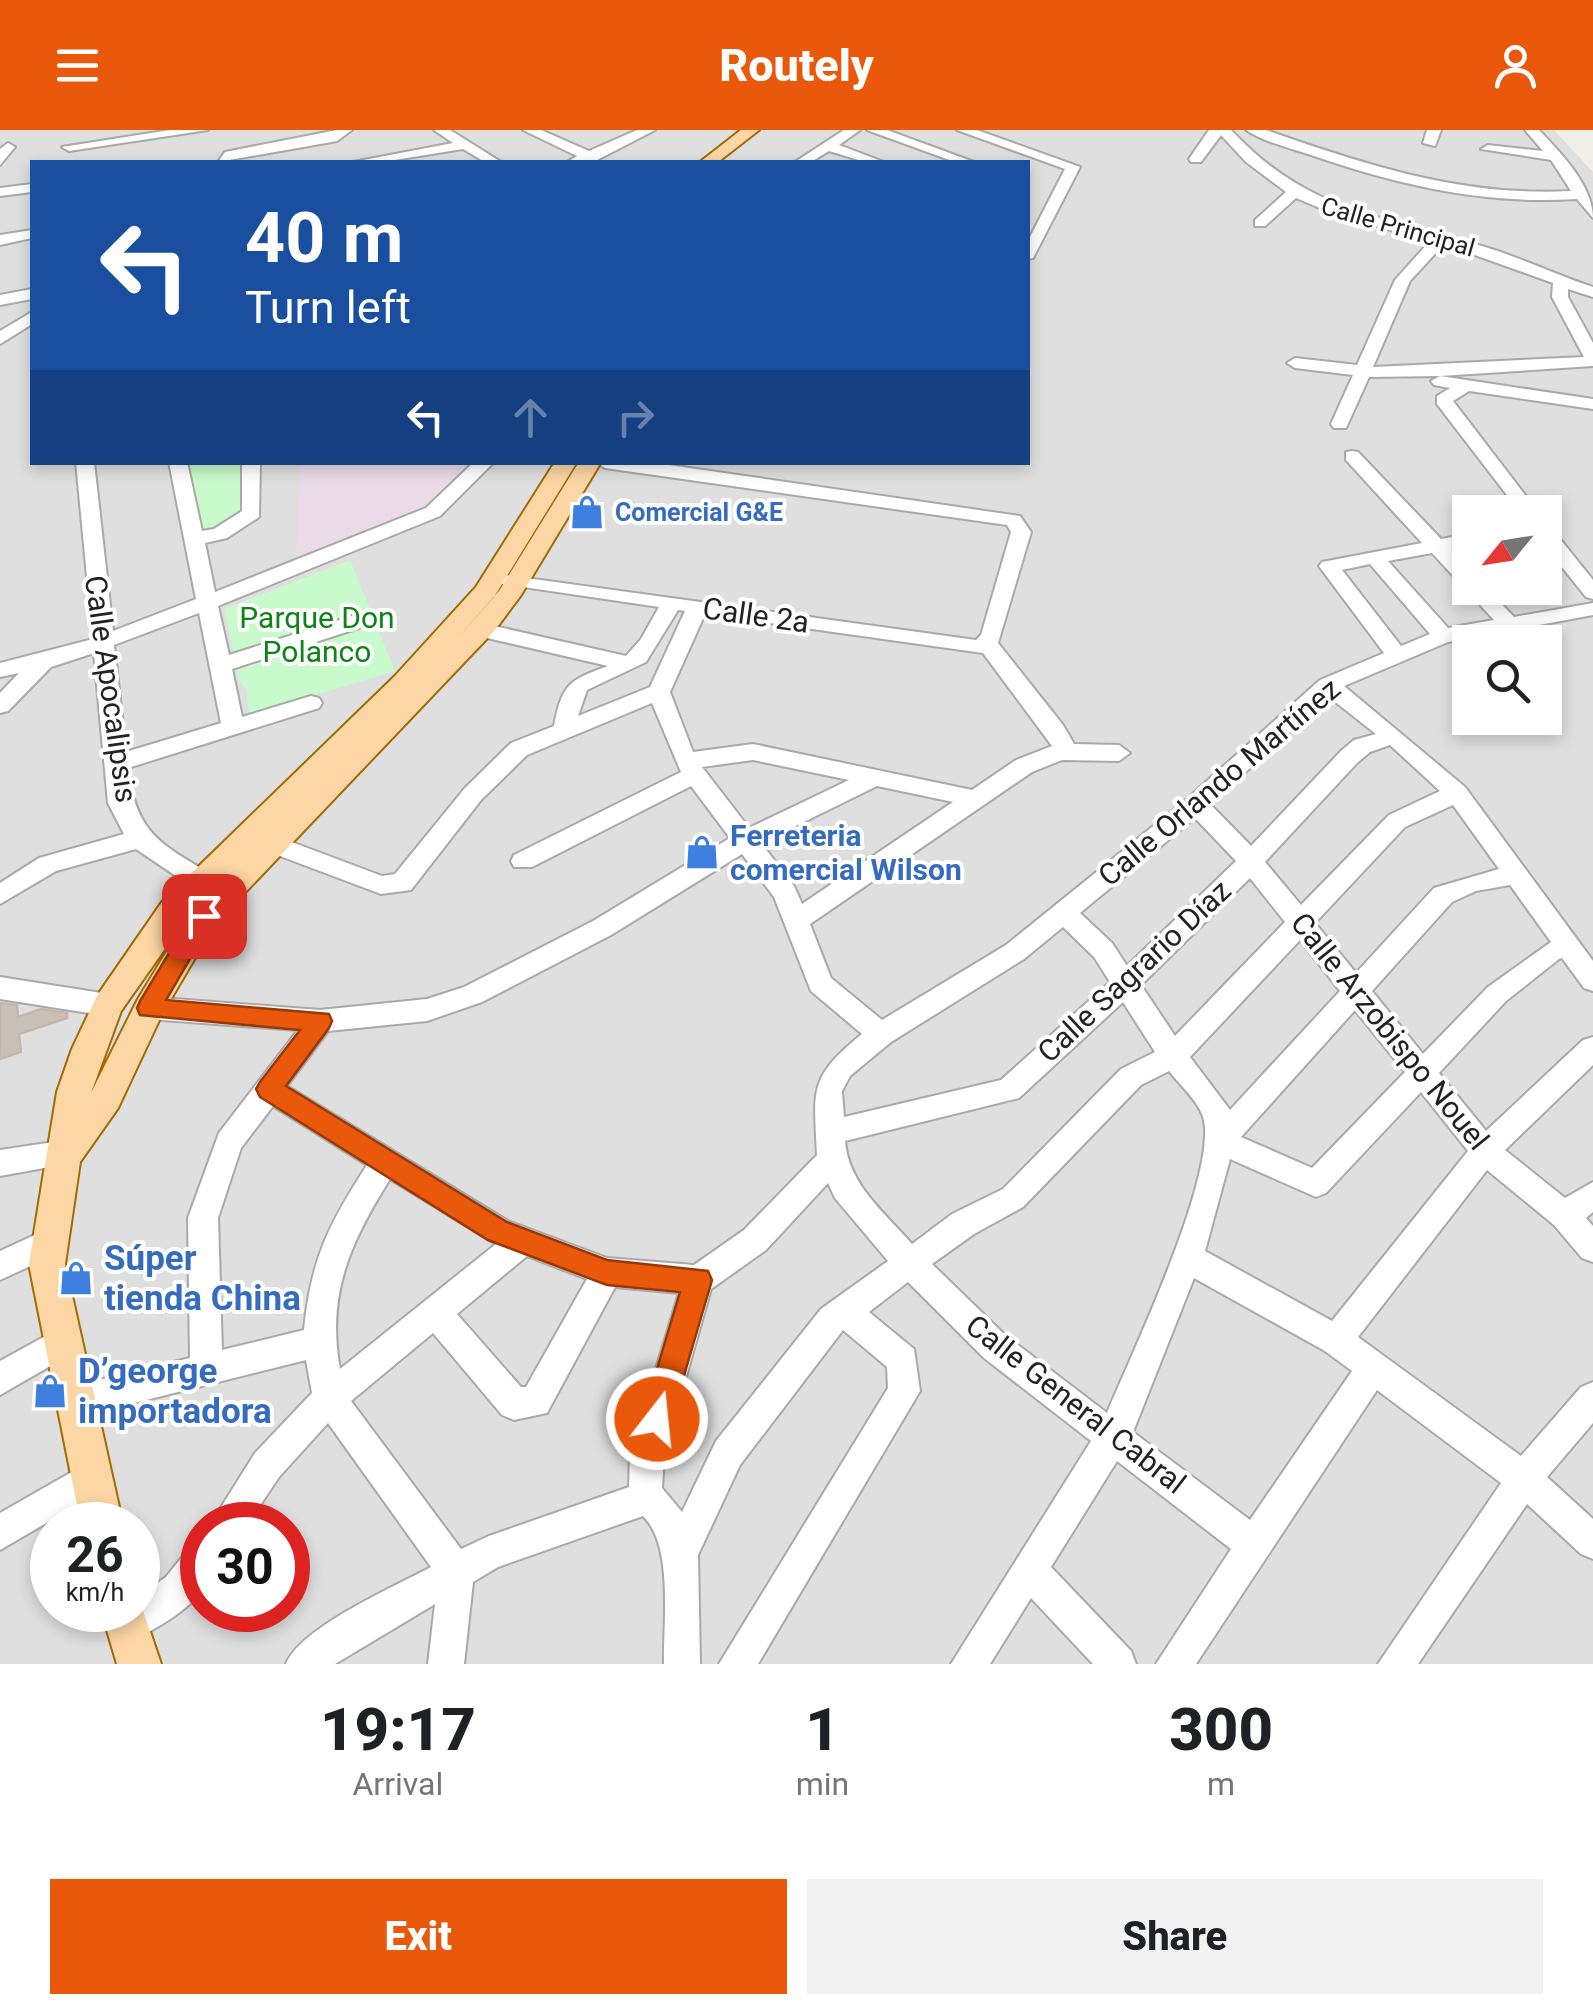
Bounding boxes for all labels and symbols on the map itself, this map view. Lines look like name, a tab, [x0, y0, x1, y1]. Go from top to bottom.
street label: Calle Principal	[1318, 191, 1478, 263]
shop icon: Comercial G&E	[568, 493, 606, 531]
north arrow	[1452, 495, 1562, 605]
place label: Comercial G&E	[615, 498, 783, 527]
street label: Calle Apocalipsis	[78, 573, 144, 805]
street label: Calle 2a	[701, 590, 811, 640]
park label: Parque Don Polanco	[239, 600, 395, 669]
street label: Calle Orlando Martínez	[1091, 671, 1347, 893]
place label: Ferreteria comercial Wilson	[730, 818, 962, 887]
shop icon: Ferreteria comercial Wilson	[683, 833, 721, 871]
street label: Calle Sagrario Díaz	[1030, 873, 1238, 1069]
pin	[162, 874, 247, 959]
street label: Calle Arzobispo Nouel	[1284, 906, 1496, 1156]
place label: Súper tienda China	[104, 1238, 301, 1319]
shop icon: Súper tienda China	[57, 1259, 95, 1297]
street label: Calle General Cabral	[959, 1307, 1193, 1501]
place label: D’george importadora	[78, 1351, 272, 1432]
position arrow	[605, 1367, 709, 1471]
shop icon: D’george importadora	[31, 1372, 69, 1410]
speed limit sign: 30	[180, 1502, 310, 1632]

